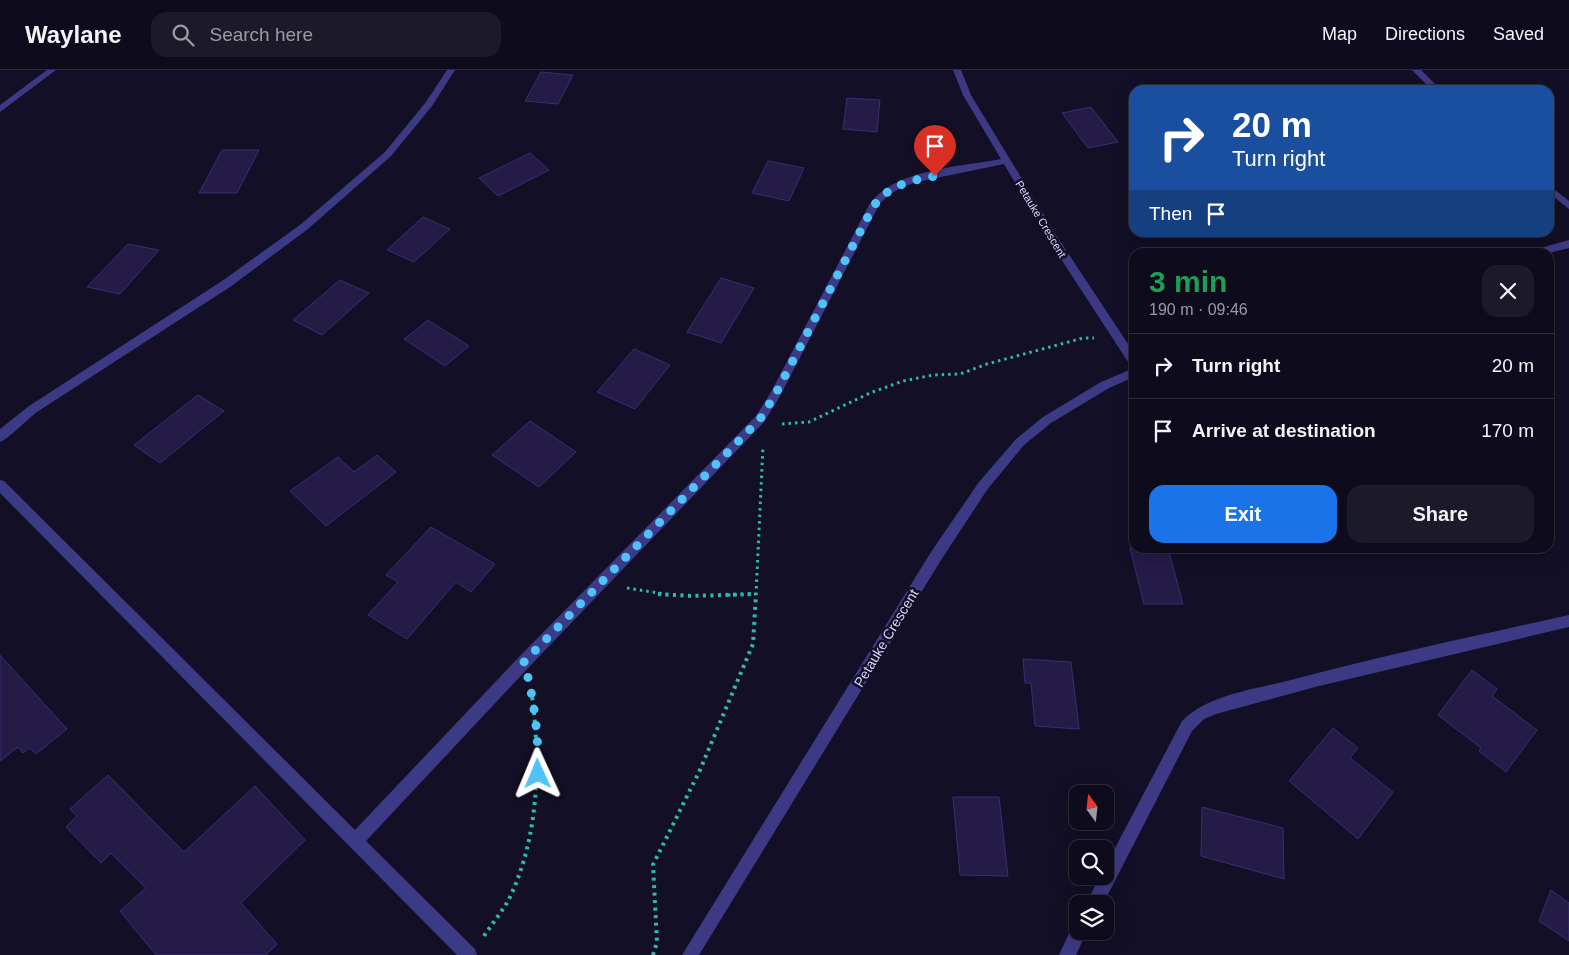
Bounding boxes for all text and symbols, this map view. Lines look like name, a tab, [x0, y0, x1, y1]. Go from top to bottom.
search box	[151, 12, 501, 57]
text: Waylane	[25, 21, 121, 48]
icon: search	[169, 21, 197, 49]
text: Search here	[209, 24, 313, 45]
text: Map	[1322, 24, 1357, 44]
text: Directions	[1385, 24, 1465, 44]
text: Saved	[1493, 24, 1544, 44]
icon: right	[1149, 105, 1214, 170]
text: 20 m	[1232, 105, 1312, 144]
pin	[914, 125, 956, 176]
icon: arrive	[921, 132, 949, 160]
text: Turn right	[1232, 146, 1325, 171]
street label: Petauke Crescent	[1013, 178, 1069, 260]
icon: arrive	[1202, 200, 1230, 228]
text: Then	[1149, 203, 1192, 224]
text: 3 min	[1149, 265, 1227, 298]
button: close	[1482, 265, 1534, 317]
text: 190 m · 09:46	[1149, 301, 1248, 318]
icon: right	[1149, 352, 1177, 380]
text: Turn right	[1192, 355, 1280, 376]
text: 20 m	[1492, 355, 1534, 376]
icon: arrive	[1149, 417, 1177, 445]
text: Arrive at destination	[1192, 420, 1376, 441]
text: 170 m	[1481, 420, 1534, 441]
button: Exit	[1149, 485, 1337, 543]
button: Share	[1347, 485, 1534, 543]
street label: Petauke Crescent	[850, 586, 922, 690]
position arrow	[511, 747, 563, 799]
north arrow	[1069, 785, 1114, 830]
map controls	[1069, 785, 1114, 940]
button: search	[1069, 840, 1114, 885]
button: layers	[1069, 895, 1114, 940]

